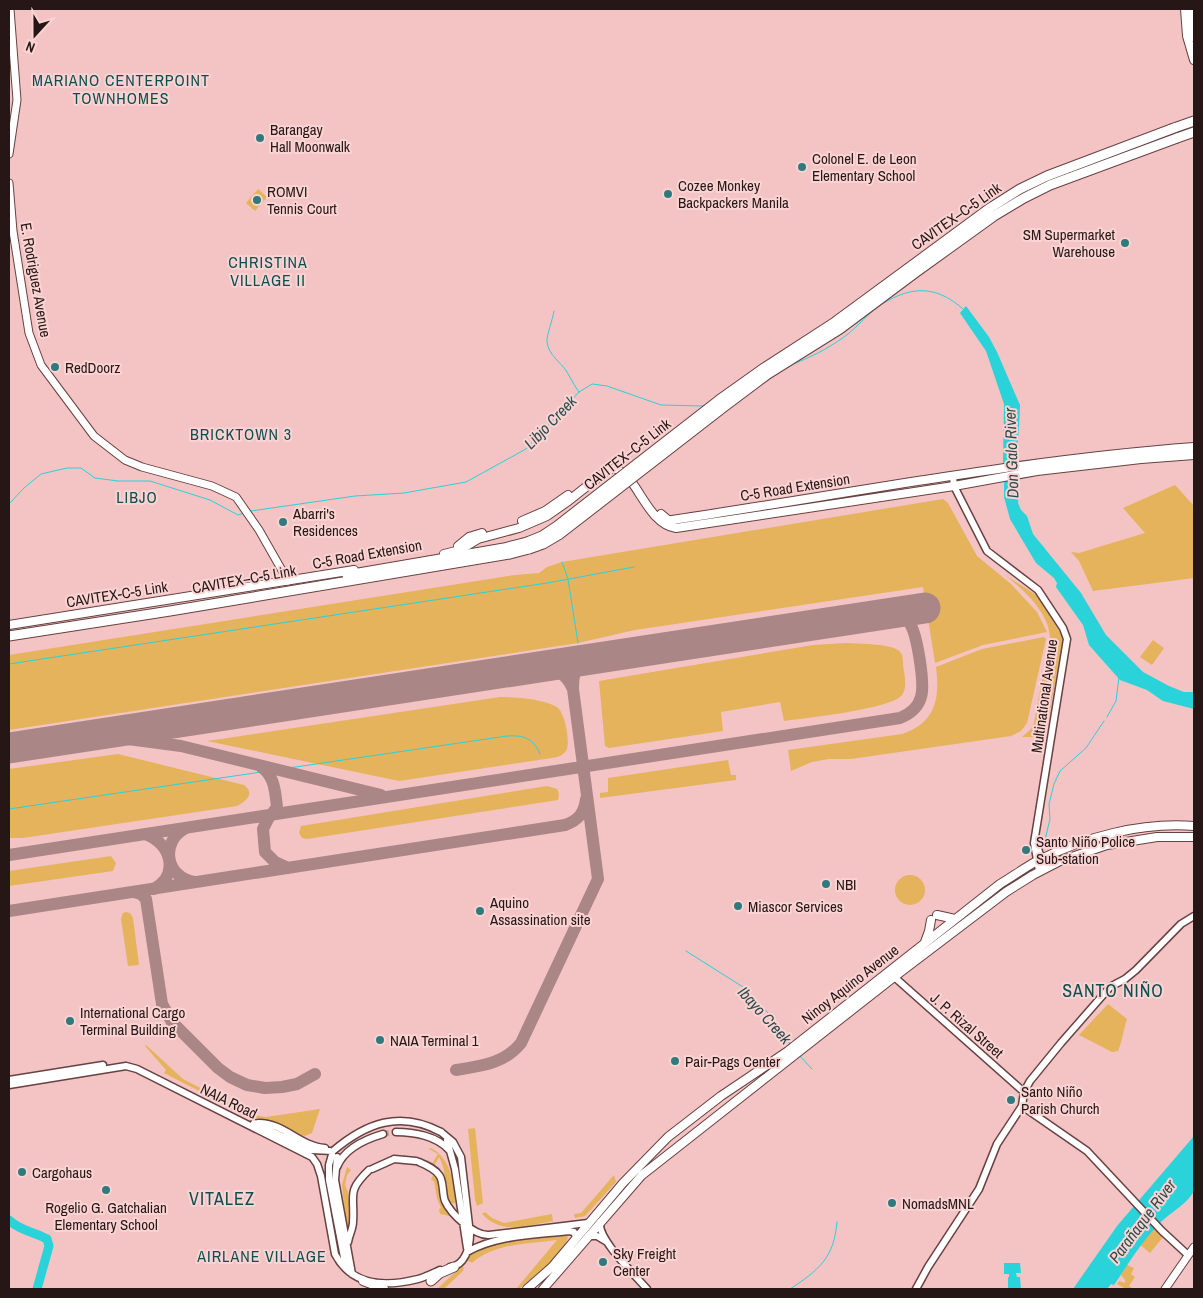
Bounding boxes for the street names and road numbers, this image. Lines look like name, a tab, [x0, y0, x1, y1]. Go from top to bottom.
street label: CAVITEX–C-5 Link	[907, 177, 1006, 255]
street label: E. Rodriguez Avenue	[16, 221, 56, 339]
street label: CAVITEX–C-5 Link	[579, 413, 676, 495]
street label: C-5 Road Extension	[739, 468, 851, 506]
street label: C-5 Road Extension	[311, 534, 423, 574]
street label: CAVITEX–C-5 Link	[190, 559, 298, 598]
street label: CAVITEX-C-5 Link	[65, 575, 170, 612]
street label: Multinational Avenue	[1026, 638, 1062, 754]
street label: Ninoy Aquino Avenue	[797, 939, 903, 1029]
street label: J. P. Rizal Street	[926, 987, 1009, 1063]
street label: NAIA Road	[197, 1078, 261, 1124]

